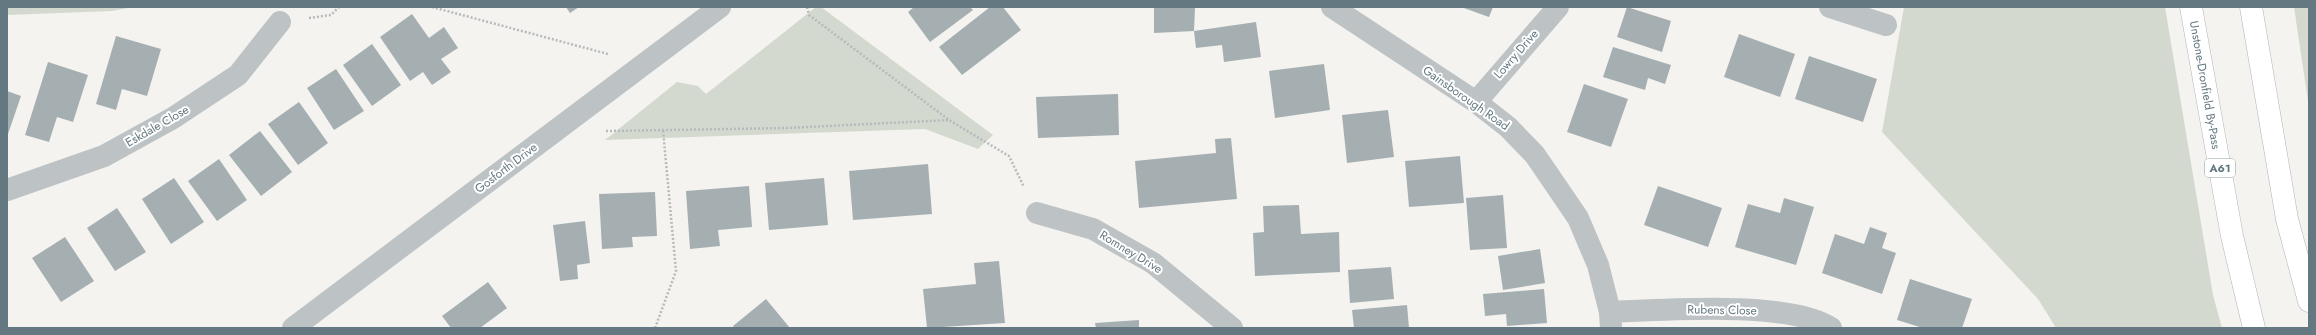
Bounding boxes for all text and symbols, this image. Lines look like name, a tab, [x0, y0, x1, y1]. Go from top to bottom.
street label: Unstone-Dronfield By-Pass	[2185, 19, 2225, 151]
street label: Lowry Drive	[1490, 25, 1542, 83]
street label: Gainsborough Road	[1419, 61, 1513, 135]
street label: Eskdale Close	[122, 101, 192, 151]
street label: Gosforth Drive	[471, 138, 541, 198]
road number: A61	[2205, 159, 2235, 177]
street label: Romney Drive	[1096, 226, 1166, 278]
street label: Rubens Close	[1687, 300, 1757, 320]

